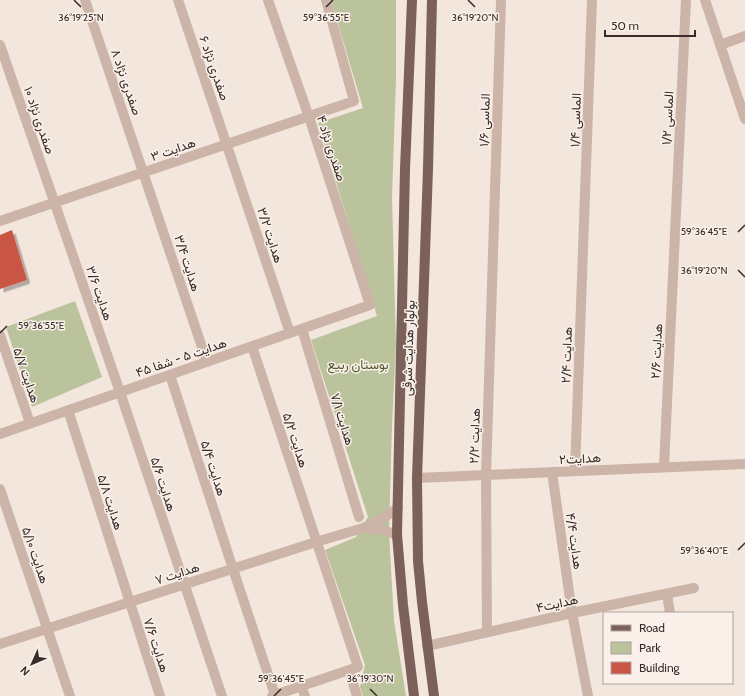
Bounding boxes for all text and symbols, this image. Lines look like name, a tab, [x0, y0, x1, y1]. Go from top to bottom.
text: 36°19'25"N	[58, 11, 104, 24]
text: 59°36'55"E	[303, 11, 350, 24]
text: 36°19'20"N	[451, 11, 499, 24]
scale bar	[605, 12, 695, 38]
text: 50 m	[611, 18, 639, 33]
street label: صفدری نژاد ۶	[195, 33, 234, 103]
street label: صفدری نژاد ۸	[107, 47, 146, 118]
street label: صفدری نژاد ۱۰	[20, 84, 59, 156]
street label: الماسی ۱/۲	[658, 91, 677, 145]
street label: الماسی ۱/۴	[566, 92, 585, 148]
street label: الماسی ۱/۶	[475, 93, 494, 147]
street label: صفدری نژاد ۴	[313, 113, 350, 184]
street label: هدایت ۳	[148, 134, 198, 164]
street label: هدایت ۳/۲	[254, 205, 288, 265]
text: 59°36'45"E	[681, 225, 728, 238]
street label: هدایت ۳/۴	[171, 233, 205, 293]
street label: هدایت ۳/۶	[83, 263, 117, 323]
text: 36°19'20"N	[680, 264, 728, 277]
street label: بولوار هدایت شرقی	[398, 299, 419, 396]
text: 59°36'55"E	[18, 319, 65, 332]
street label: هدایت ۲/۶	[647, 323, 665, 379]
street label: هدایت ۲/۴	[557, 327, 575, 383]
street label: هدایت ۵ - شفا ۴۵	[133, 334, 229, 380]
street label: هدایت ۵/۷	[10, 345, 44, 405]
park label: بوستان ربیع	[327, 356, 389, 374]
street label: هدایت ۷/۱	[328, 391, 358, 447]
street label: هدایت ۲/۲	[465, 408, 483, 464]
street label: هدایت ۵/۲	[280, 411, 312, 469]
street label: هدایت ۵/۴	[198, 438, 230, 498]
street label: هدایت۲	[559, 449, 601, 467]
street label: هدایت ۵/۶	[148, 455, 180, 513]
street label: هدایت ۵/۸	[95, 472, 127, 532]
street label: هدایت ۴/۴	[563, 512, 587, 570]
street label: هدایت ۵/۱۰	[19, 524, 53, 586]
text: 59°36'40"E	[680, 544, 729, 557]
street label: هدایت ۷	[153, 558, 201, 588]
street label: هدایت۴	[535, 591, 579, 615]
legend	[603, 612, 733, 684]
street label: هدایت ۷/۶	[141, 616, 173, 674]
text: Road	[639, 620, 665, 635]
text: Park	[639, 640, 661, 655]
north arrow	[12, 644, 52, 684]
text: Building	[639, 660, 681, 675]
text: N	[17, 663, 33, 679]
text: 59°36'45"E	[258, 672, 305, 685]
text: 36°19'30"N	[346, 672, 394, 685]

